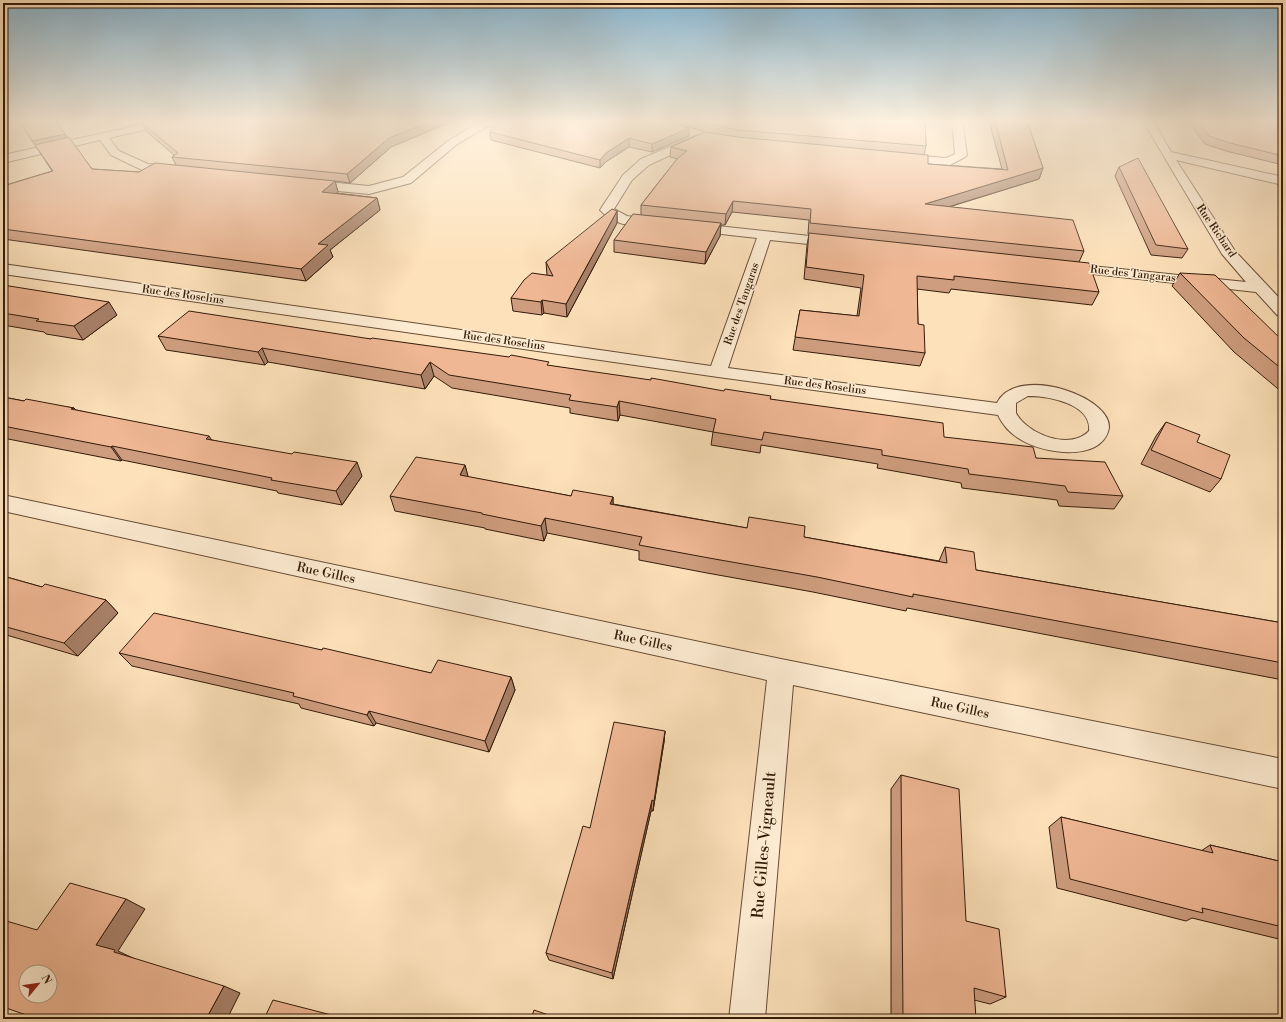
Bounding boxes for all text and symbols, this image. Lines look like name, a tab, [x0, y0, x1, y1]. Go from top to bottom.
street label: Rue Richard	[1193, 202, 1239, 261]
street label: Rue des Tangaras	[721, 261, 763, 347]
street label: Rue des Tangaras	[1089, 263, 1177, 285]
street label: Rue des Roselins	[141, 282, 225, 308]
street label: Rue des Roselins	[462, 328, 546, 354]
street label: Rue des Roselins	[783, 374, 867, 398]
street label: Rue Gilles	[295, 559, 357, 587]
street label: Rue Gilles	[612, 627, 674, 655]
street label: Rue Gilles	[929, 694, 991, 722]
street label: Rue Gilles-Vigneault	[748, 770, 780, 919]
north arrow	[18, 964, 58, 1004]
text: N	[38, 972, 54, 987]

